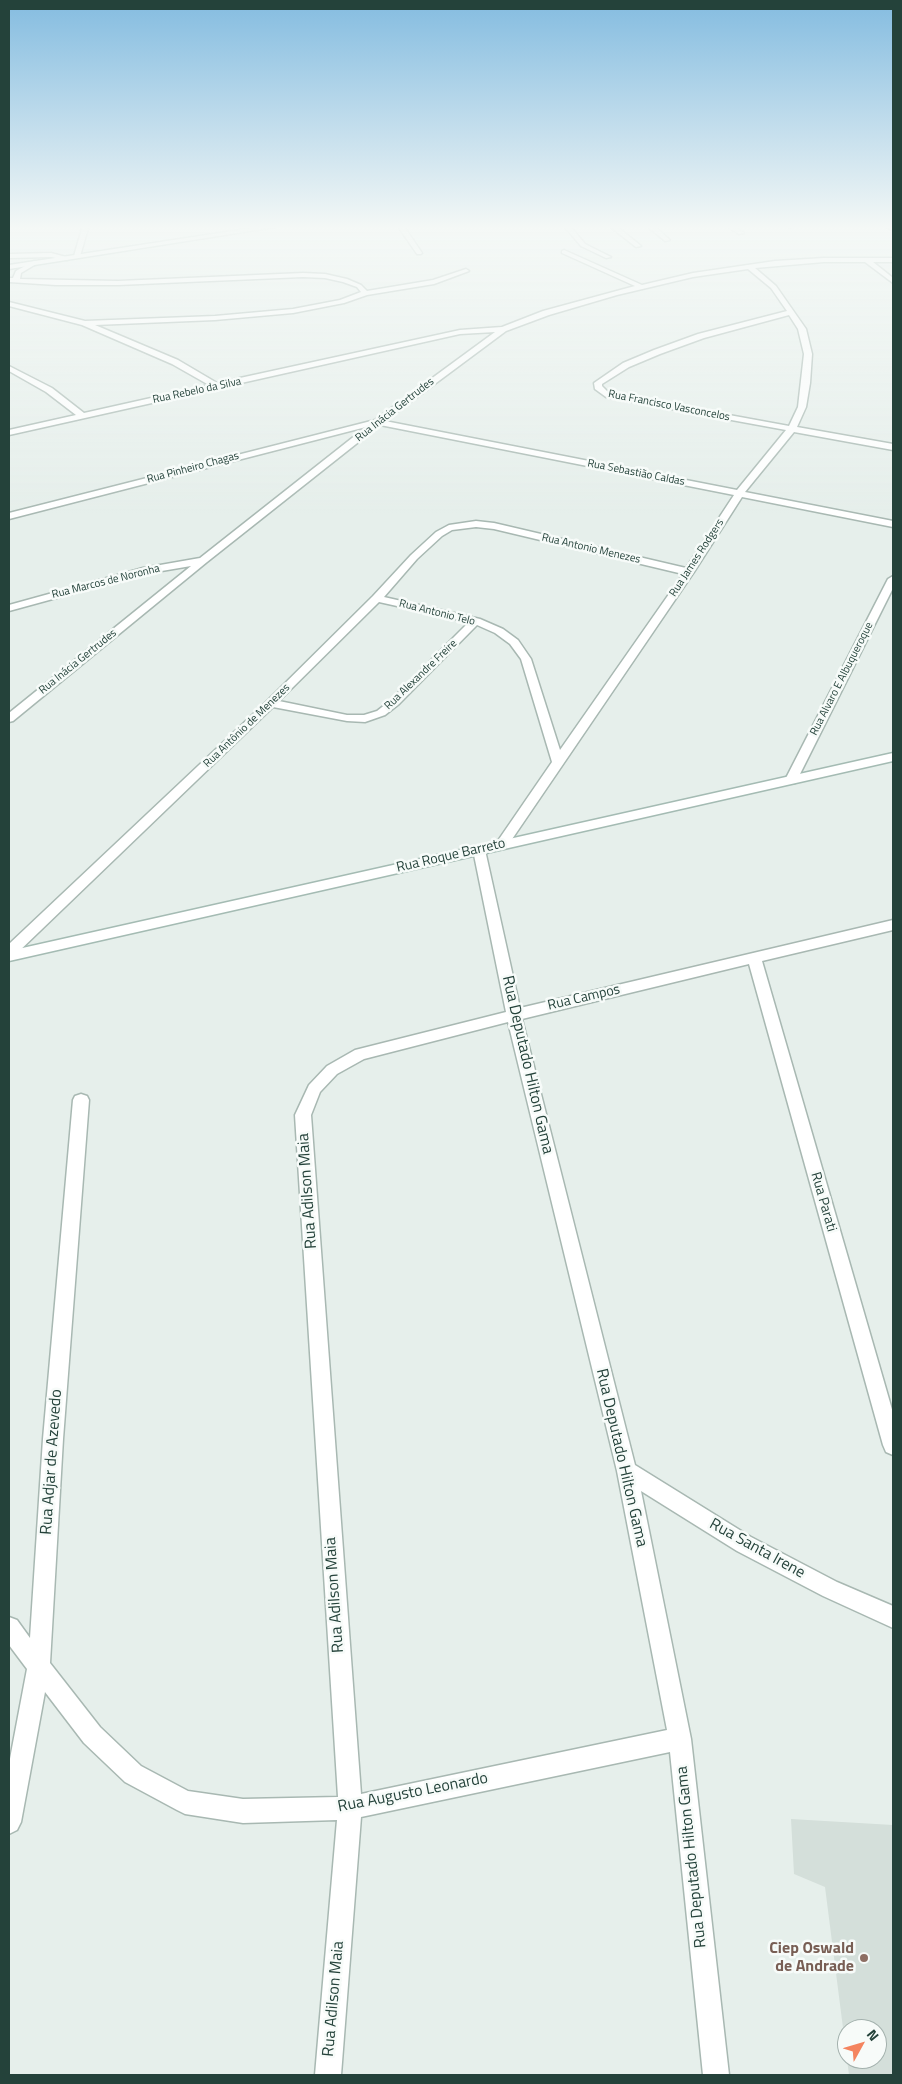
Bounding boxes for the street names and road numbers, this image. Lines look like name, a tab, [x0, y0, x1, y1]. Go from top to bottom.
street label: Rua Rebelo da Silva	[151, 375, 243, 407]
street label: Rua Inácia Gertrudes	[353, 375, 437, 445]
street label: Rua Francisco Vasconcelos	[607, 388, 731, 424]
street label: Rua Pinheiro Chagas	[145, 449, 241, 487]
street label: Rua Sebastião Caldas	[586, 457, 686, 489]
street label: Rua James Rodgers	[667, 517, 727, 599]
street label: Rua Antonio Menezes	[540, 531, 642, 567]
street label: Rua Marcos de Noronha	[51, 562, 161, 602]
street label: Rua Antonio Telo	[398, 597, 476, 629]
street label: Rua Alvaro E Albuqueroque	[808, 620, 876, 738]
street label: Rua Inácia Gertrudes	[37, 627, 119, 697]
street label: Rua Alexandre Freire	[382, 637, 460, 713]
street label: Rua Antônio de Menezes	[201, 681, 293, 771]
street label: Rua Roque Barreto	[395, 835, 507, 877]
street label: Rua Deputado Hilton Gama	[497, 974, 557, 1156]
street label: Rua Campos	[546, 982, 622, 1014]
street label: Rua Adilson Maia	[294, 1133, 322, 1249]
street label: Rua Parati	[806, 1170, 840, 1234]
street label: Rua Deputado Hilton Gama	[591, 1367, 651, 1549]
street label: Rua Adjar de Azevedo	[37, 1389, 67, 1535]
street label: Rua Santa Irene	[706, 1515, 808, 1583]
street label: Rua Adilson Maia	[321, 1537, 349, 1653]
street label: Rua Deputado Hilton Gama	[673, 1765, 711, 1949]
street label: Rua Augusto Leonardo	[336, 1769, 490, 1817]
street label: Rua Adilson Maia	[319, 1940, 349, 2058]

